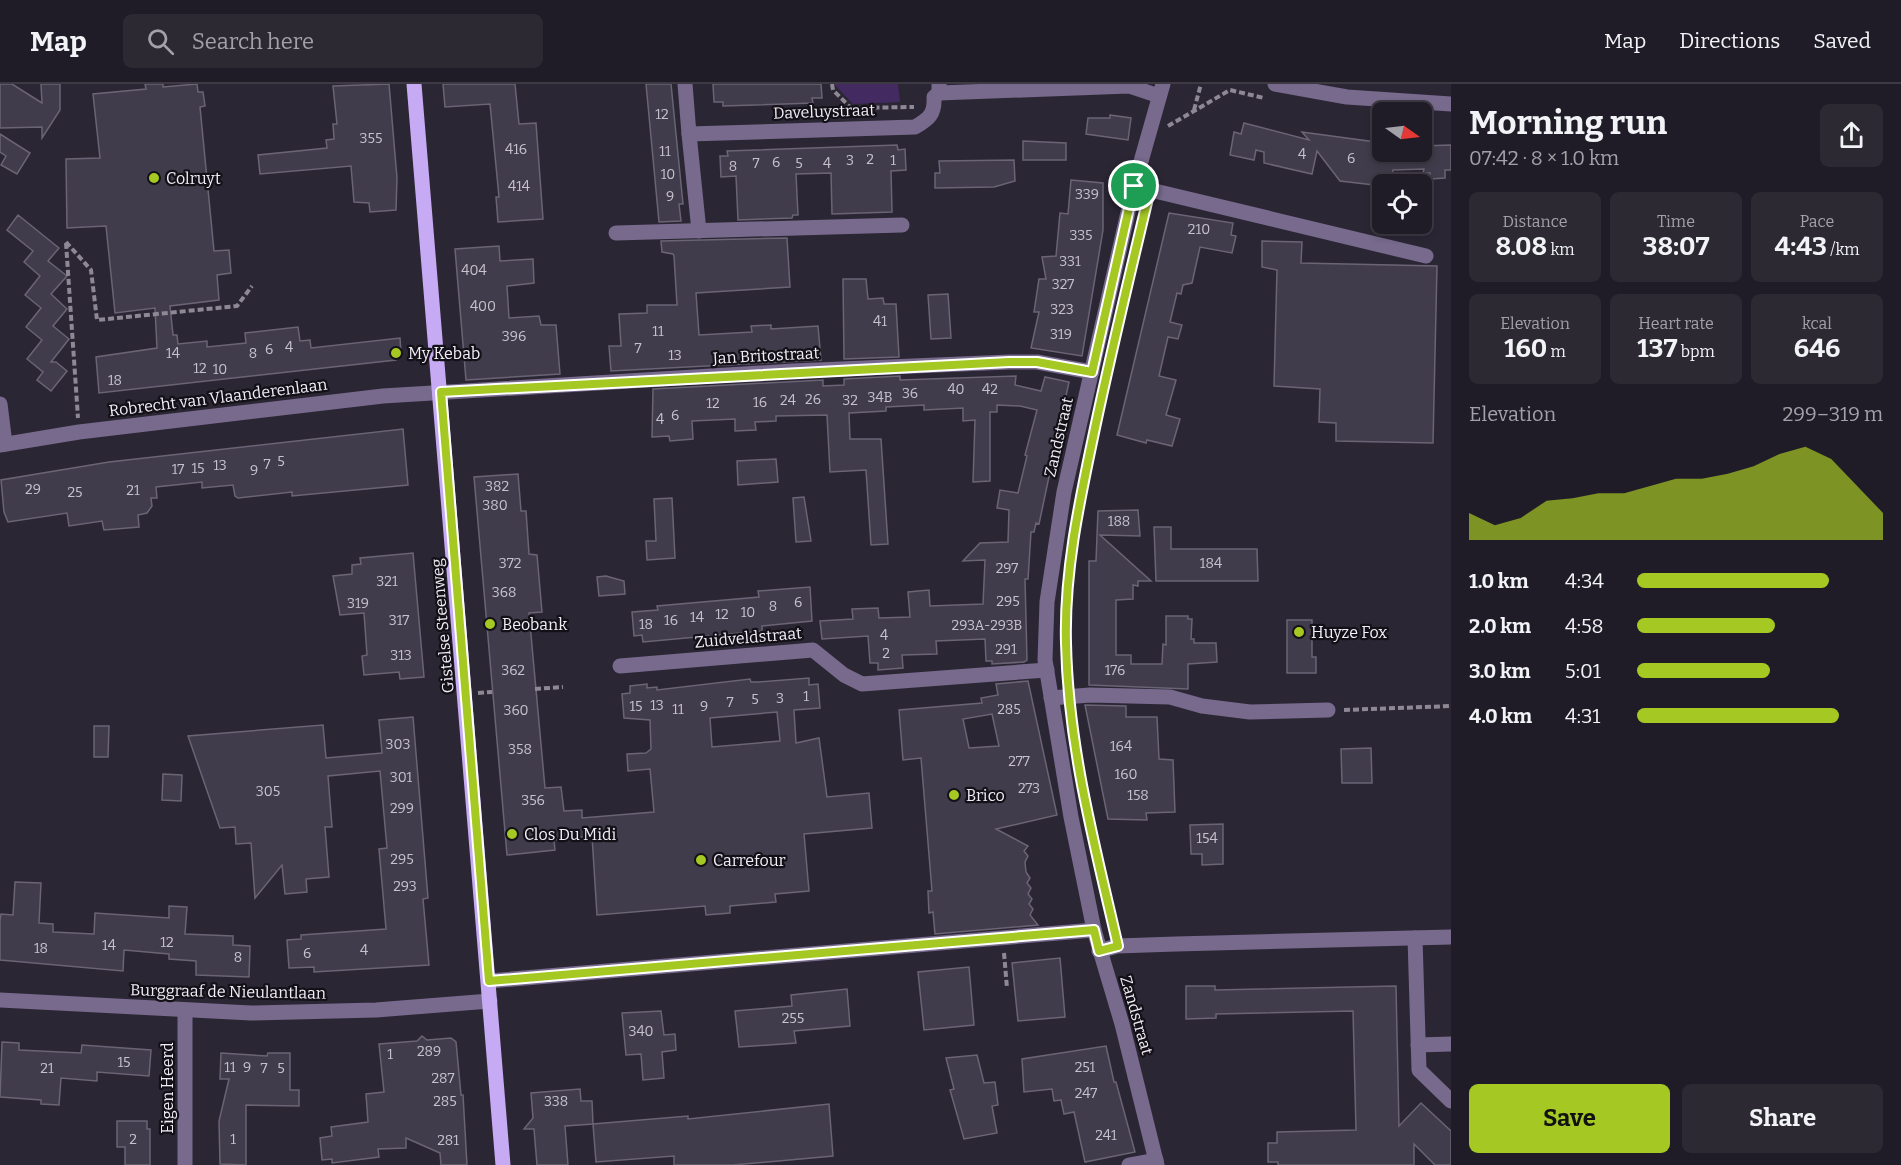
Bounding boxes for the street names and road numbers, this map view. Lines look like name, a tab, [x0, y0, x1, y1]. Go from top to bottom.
street label: Daveluystraat	[773, 100, 876, 123]
street label: Jan Britostraat	[711, 343, 820, 368]
street label: Robrecht van Vlaanderenlaan	[108, 375, 328, 420]
street label: Zandstraat	[1040, 395, 1077, 479]
street label: Gistelse Steenweg	[427, 558, 458, 694]
street label: Zuidveldstraat	[694, 623, 803, 652]
street label: Zandstraat	[1116, 973, 1157, 1057]
street label: Burggraaf de Nieulantlaan	[130, 980, 326, 1003]
street label: Eigen Heerd	[158, 1042, 177, 1134]

